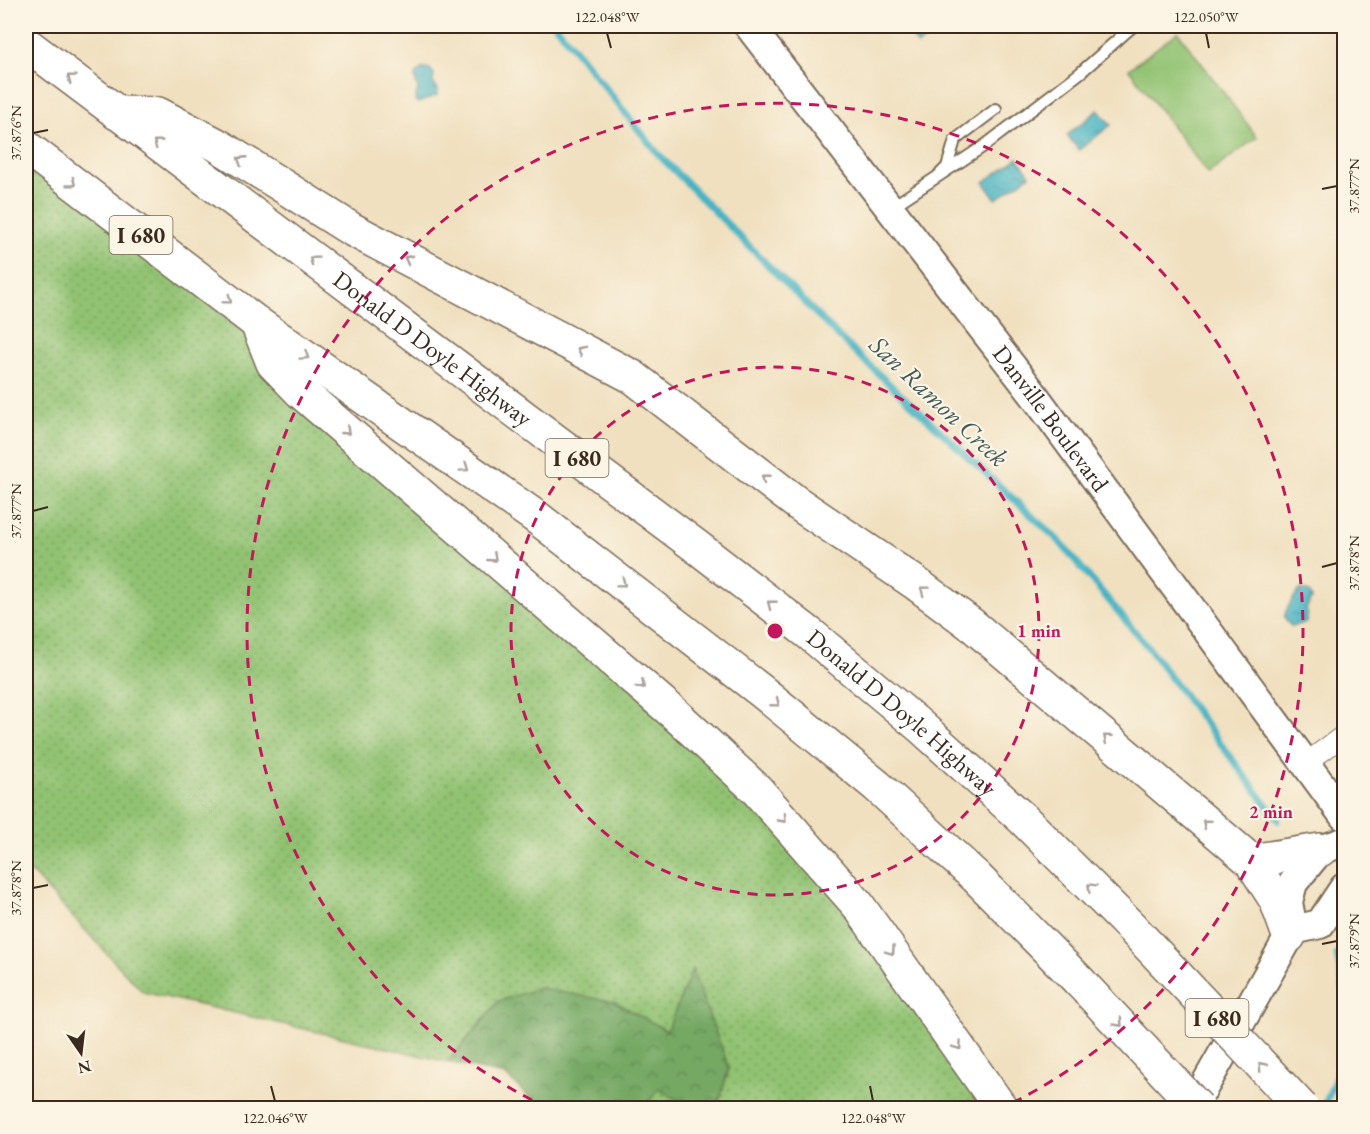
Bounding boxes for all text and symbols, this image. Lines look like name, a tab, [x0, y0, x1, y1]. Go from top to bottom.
text: 122.048°W	[575, 7, 640, 26]
text: 122.050°W	[1174, 7, 1239, 26]
one-way arrow	[67, 75, 78, 86]
text: 37.876°N	[6, 105, 25, 161]
one-way arrow	[152, 139, 163, 150]
one-way arrow	[237, 156, 248, 167]
text: 37.877°N	[1344, 158, 1363, 214]
one-way arrow	[66, 175, 77, 186]
road number: I 680	[110, 216, 172, 254]
one-way arrow	[404, 255, 415, 267]
one-way arrow	[308, 256, 319, 267]
street label: Donald D Doyle Highway	[327, 264, 539, 433]
one-way arrow	[221, 293, 232, 304]
water label: San Ramon Creek	[862, 327, 1016, 474]
street label: Danville Boulevard	[986, 338, 1116, 498]
one-way arrow	[577, 346, 587, 357]
one-way arrow	[299, 349, 310, 360]
one-way arrow	[339, 424, 350, 435]
road number: I 680	[546, 439, 608, 477]
one-way arrow	[459, 461, 470, 472]
one-way arrow	[760, 475, 771, 486]
text: 37.877°N	[6, 483, 25, 539]
text: 37.878°N	[1344, 535, 1363, 591]
one-way arrow	[486, 551, 497, 562]
one-way arrow	[616, 576, 627, 587]
one-way arrow	[920, 586, 931, 597]
one-way arrow	[767, 600, 778, 611]
text: 1 min	[1017, 619, 1061, 642]
centre of rings	[765, 621, 785, 641]
street label: Donald D Doyle Highway	[800, 622, 1004, 803]
one-way arrow	[634, 678, 645, 689]
one-way arrow	[769, 696, 780, 707]
one-way arrow	[1103, 734, 1114, 745]
text: 2 min	[1249, 800, 1293, 823]
one-way arrow	[776, 812, 787, 823]
one-way arrow	[1202, 819, 1213, 830]
text: 37.878°N	[6, 860, 25, 916]
one-way arrow	[1087, 884, 1098, 895]
text: 37.879°N	[1344, 913, 1363, 969]
one-way arrow	[884, 945, 895, 956]
road number: I 680	[1186, 999, 1248, 1037]
one-way arrow	[1112, 1017, 1123, 1027]
north arrow	[51, 1023, 111, 1083]
one-way arrow	[951, 1039, 962, 1050]
text: N	[76, 1055, 93, 1079]
one-way arrow	[1258, 1062, 1269, 1073]
text: 122.046°W	[243, 1108, 308, 1127]
text: 122.048°W	[841, 1108, 906, 1127]

